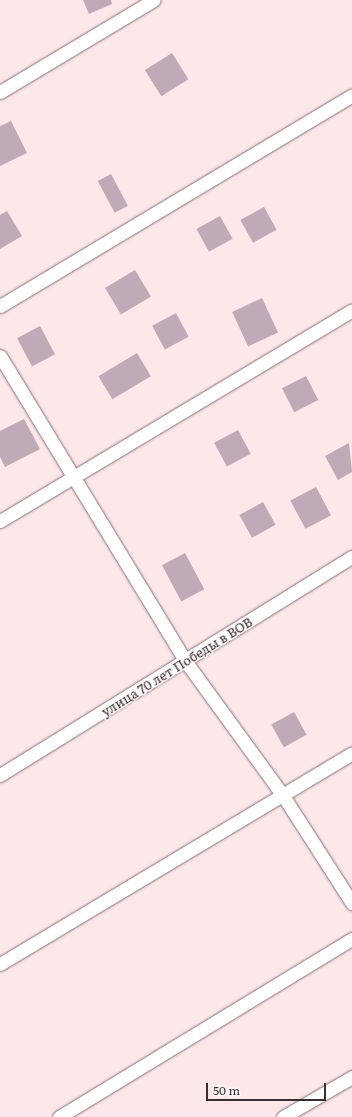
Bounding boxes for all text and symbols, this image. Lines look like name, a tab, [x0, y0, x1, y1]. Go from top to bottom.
street label: улица 70 лет Победы в ВОВ	[99, 614, 255, 720]
scale bar	[208, 1075, 328, 1101]
text: 50 m	[213, 1081, 240, 1099]

